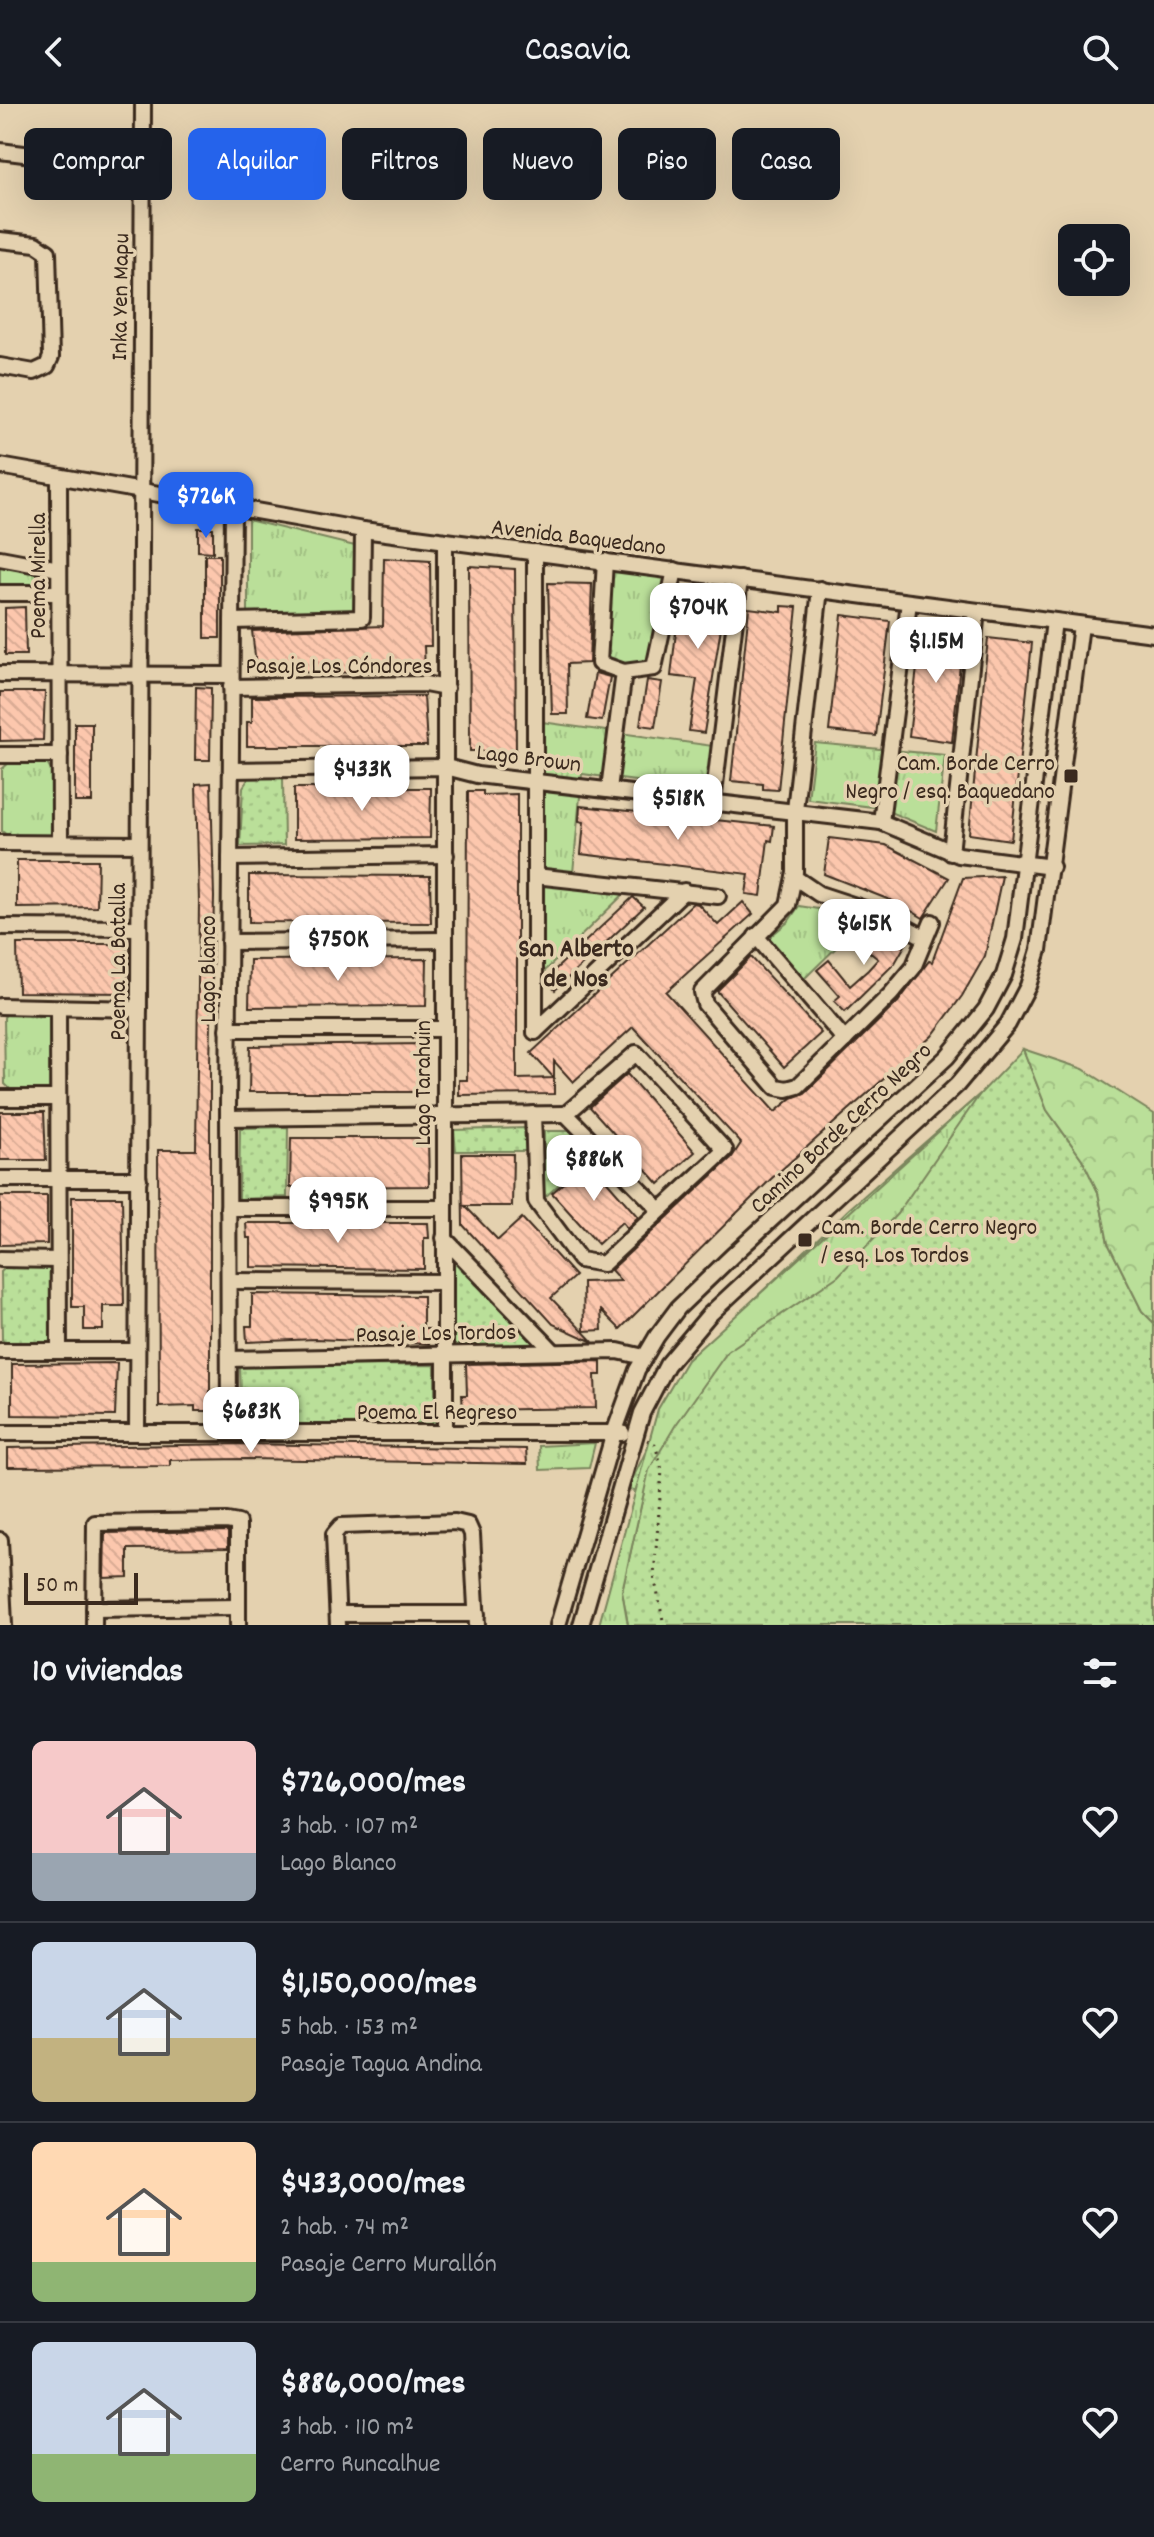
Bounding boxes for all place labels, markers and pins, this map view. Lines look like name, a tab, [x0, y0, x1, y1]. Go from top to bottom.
pin: $726K	[150, 472, 262, 540]
pin: $704K	[642, 583, 754, 651]
pin: $1.15M	[871, 617, 1001, 685]
pin: $433K	[306, 745, 418, 813]
place label: Cam. Borde Cerro Negro / esq. Baquedano	[845, 748, 1055, 810]
marker: Cam. Borde Cerro Negro / esq. Baquedano	[1062, 767, 1080, 785]
pin: $518K	[622, 774, 734, 842]
pin: $615K	[808, 899, 920, 967]
pin: $750K	[282, 915, 394, 983]
pin: $886K	[538, 1135, 650, 1203]
pin: $995K	[282, 1177, 394, 1245]
place label: Cam. Borde Cerro Negro / esq. Los Tordos	[821, 1212, 1037, 1274]
marker: Cam. Borde Cerro Negro / esq. Los Tordos	[796, 1231, 814, 1249]
pin: $683K	[195, 1387, 307, 1455]

